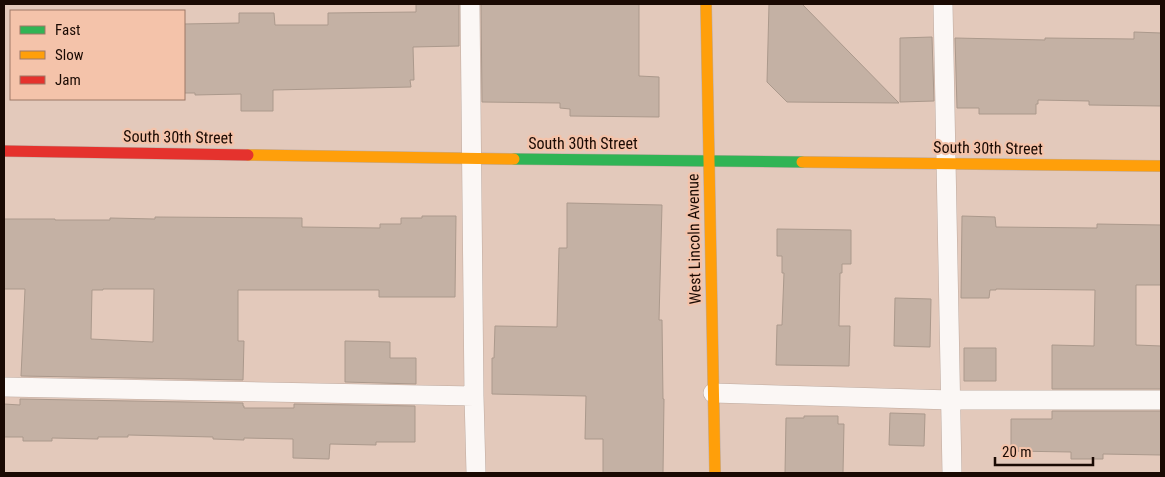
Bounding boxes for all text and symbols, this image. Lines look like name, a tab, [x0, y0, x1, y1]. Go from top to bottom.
legend	[10, 10, 185, 100]
text: Fast	[55, 21, 80, 39]
text: Slow	[55, 46, 84, 64]
text: Jam	[55, 71, 81, 89]
street label: South 30th Street	[123, 127, 233, 147]
street label: South 30th Street	[528, 134, 638, 153]
street label: South 30th Street	[933, 138, 1043, 158]
street label: West Lincoln Avenue	[683, 173, 705, 305]
scale bar	[995, 434, 1092, 466]
text: 20 m	[1002, 443, 1032, 461]

